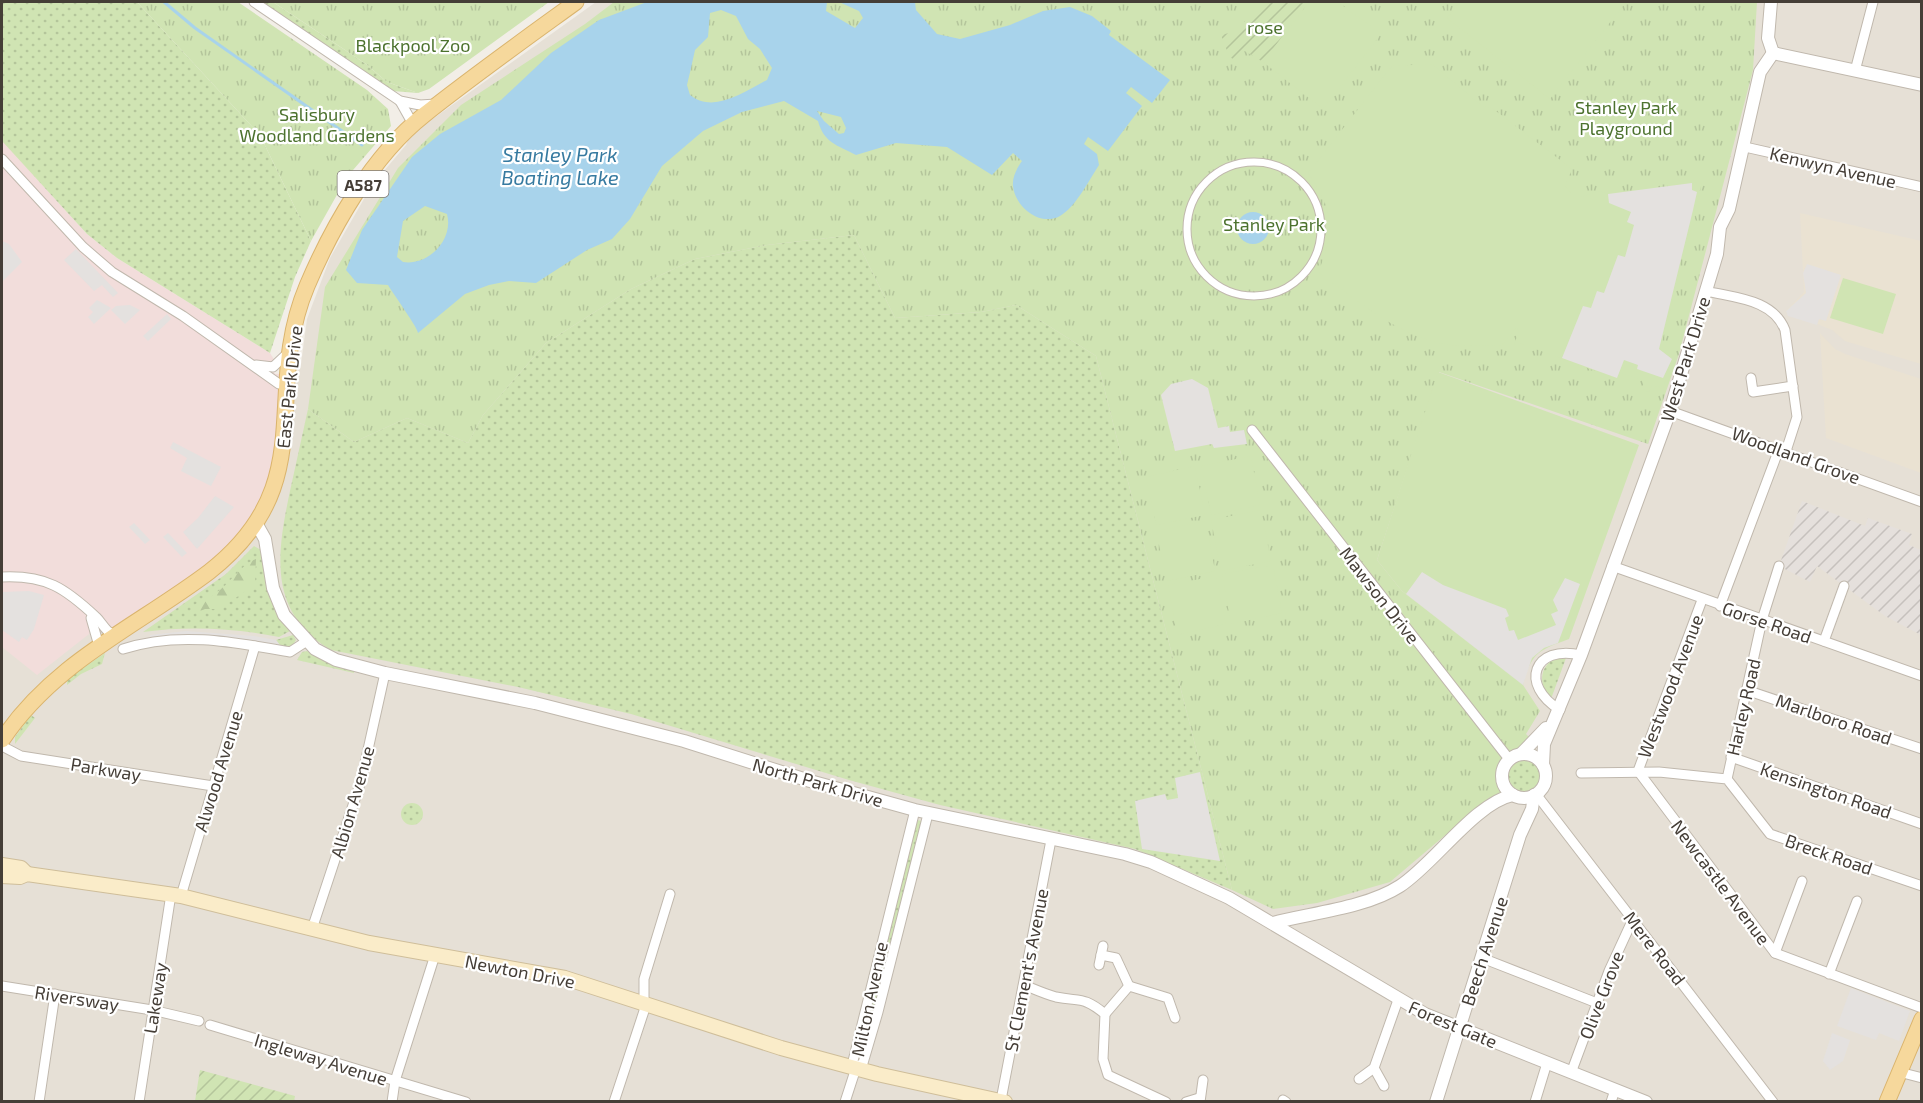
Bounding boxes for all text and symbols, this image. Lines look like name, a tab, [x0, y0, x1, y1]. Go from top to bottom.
park label: rose	[1247, 16, 1283, 38]
park label: Blackpool Zoo	[356, 34, 470, 56]
park label: Stanley Park Playground	[1575, 96, 1677, 139]
park label: Salisbury Woodland Gardens	[239, 103, 395, 146]
water label: Stanley Park Boating Lake	[501, 142, 619, 189]
street label: Kenwyn Avenue	[1768, 142, 1898, 192]
road number: A587	[338, 171, 388, 197]
park label: Stanley Park	[1223, 213, 1325, 235]
street label: West Park Drive	[1656, 294, 1714, 424]
street label: East Park Drive	[272, 325, 306, 449]
street label: Woodland Grove	[1729, 422, 1863, 488]
street label: Mawson Drive	[1335, 542, 1425, 648]
street label: Gorse Road	[1719, 596, 1815, 648]
street label: Westwood Avenue	[1633, 611, 1707, 761]
street label: Harley Road	[1721, 656, 1765, 758]
street label: Marlboro Road	[1773, 689, 1895, 749]
street label: Alwood Avenue	[189, 708, 247, 834]
street label: Albion Avenue	[325, 743, 379, 861]
street label: Parkway	[69, 753, 143, 785]
street label: North Park Drive	[750, 753, 886, 811]
street label: Kensington Road	[1757, 757, 1895, 823]
street label: Newcastle Avenue	[1667, 815, 1775, 949]
street label: Breck Road	[1782, 829, 1876, 879]
street label: St Clement's Avenue	[999, 887, 1053, 1053]
street label: Beech Avenue	[1456, 894, 1512, 1008]
street label: Mere Road	[1619, 907, 1691, 989]
street label: Milton Avenue	[846, 940, 892, 1058]
street label: Olive Grove	[1574, 948, 1628, 1042]
street label: Newton Drive	[463, 950, 577, 992]
street label: Lakeway	[139, 960, 172, 1035]
street label: Riversway	[33, 980, 121, 1016]
street label: Forest Gate	[1405, 996, 1501, 1052]
street label: Ingleway Avenue	[252, 1028, 390, 1090]

